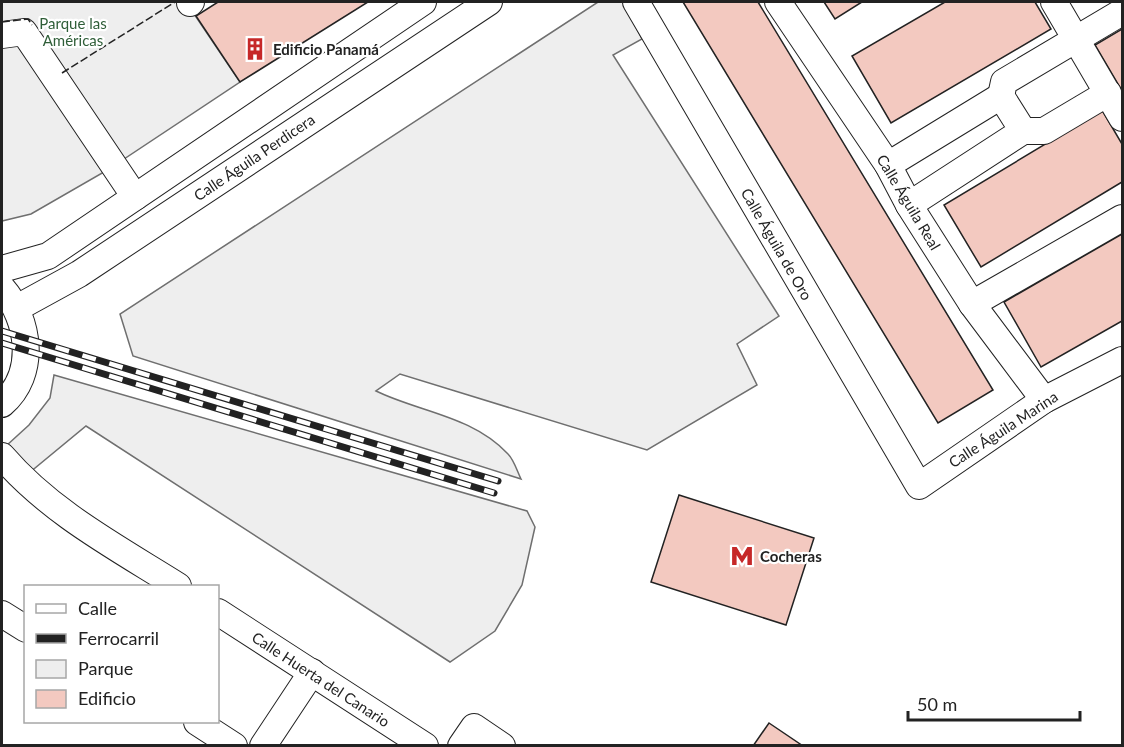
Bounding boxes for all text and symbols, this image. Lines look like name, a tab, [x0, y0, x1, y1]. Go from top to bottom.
park label: Parque las Américas	[39, 14, 107, 49]
building icon: Edificio Panamá	[242, 36, 268, 62]
place label: Edificio Panamá	[273, 40, 379, 58]
street label: Calle Águila Perdicera	[190, 110, 318, 204]
street label: Calle Águila Real	[873, 151, 945, 253]
street label: Calle Águila de Oro	[738, 185, 816, 303]
street label: Calle Águila Marina	[945, 387, 1061, 471]
metro station icon: Cocheras	[729, 543, 755, 569]
place label: Cocheras	[760, 547, 822, 565]
legend	[24, 585, 219, 723]
text: Calle	[78, 597, 117, 619]
text: Ferrocarril	[78, 627, 159, 649]
street label: Calle Huerta del Canario	[249, 628, 393, 730]
text: Parque	[78, 657, 133, 679]
scale bar	[908, 684, 1080, 722]
text: Edificio	[78, 687, 136, 709]
text: 50 m	[917, 693, 957, 715]

